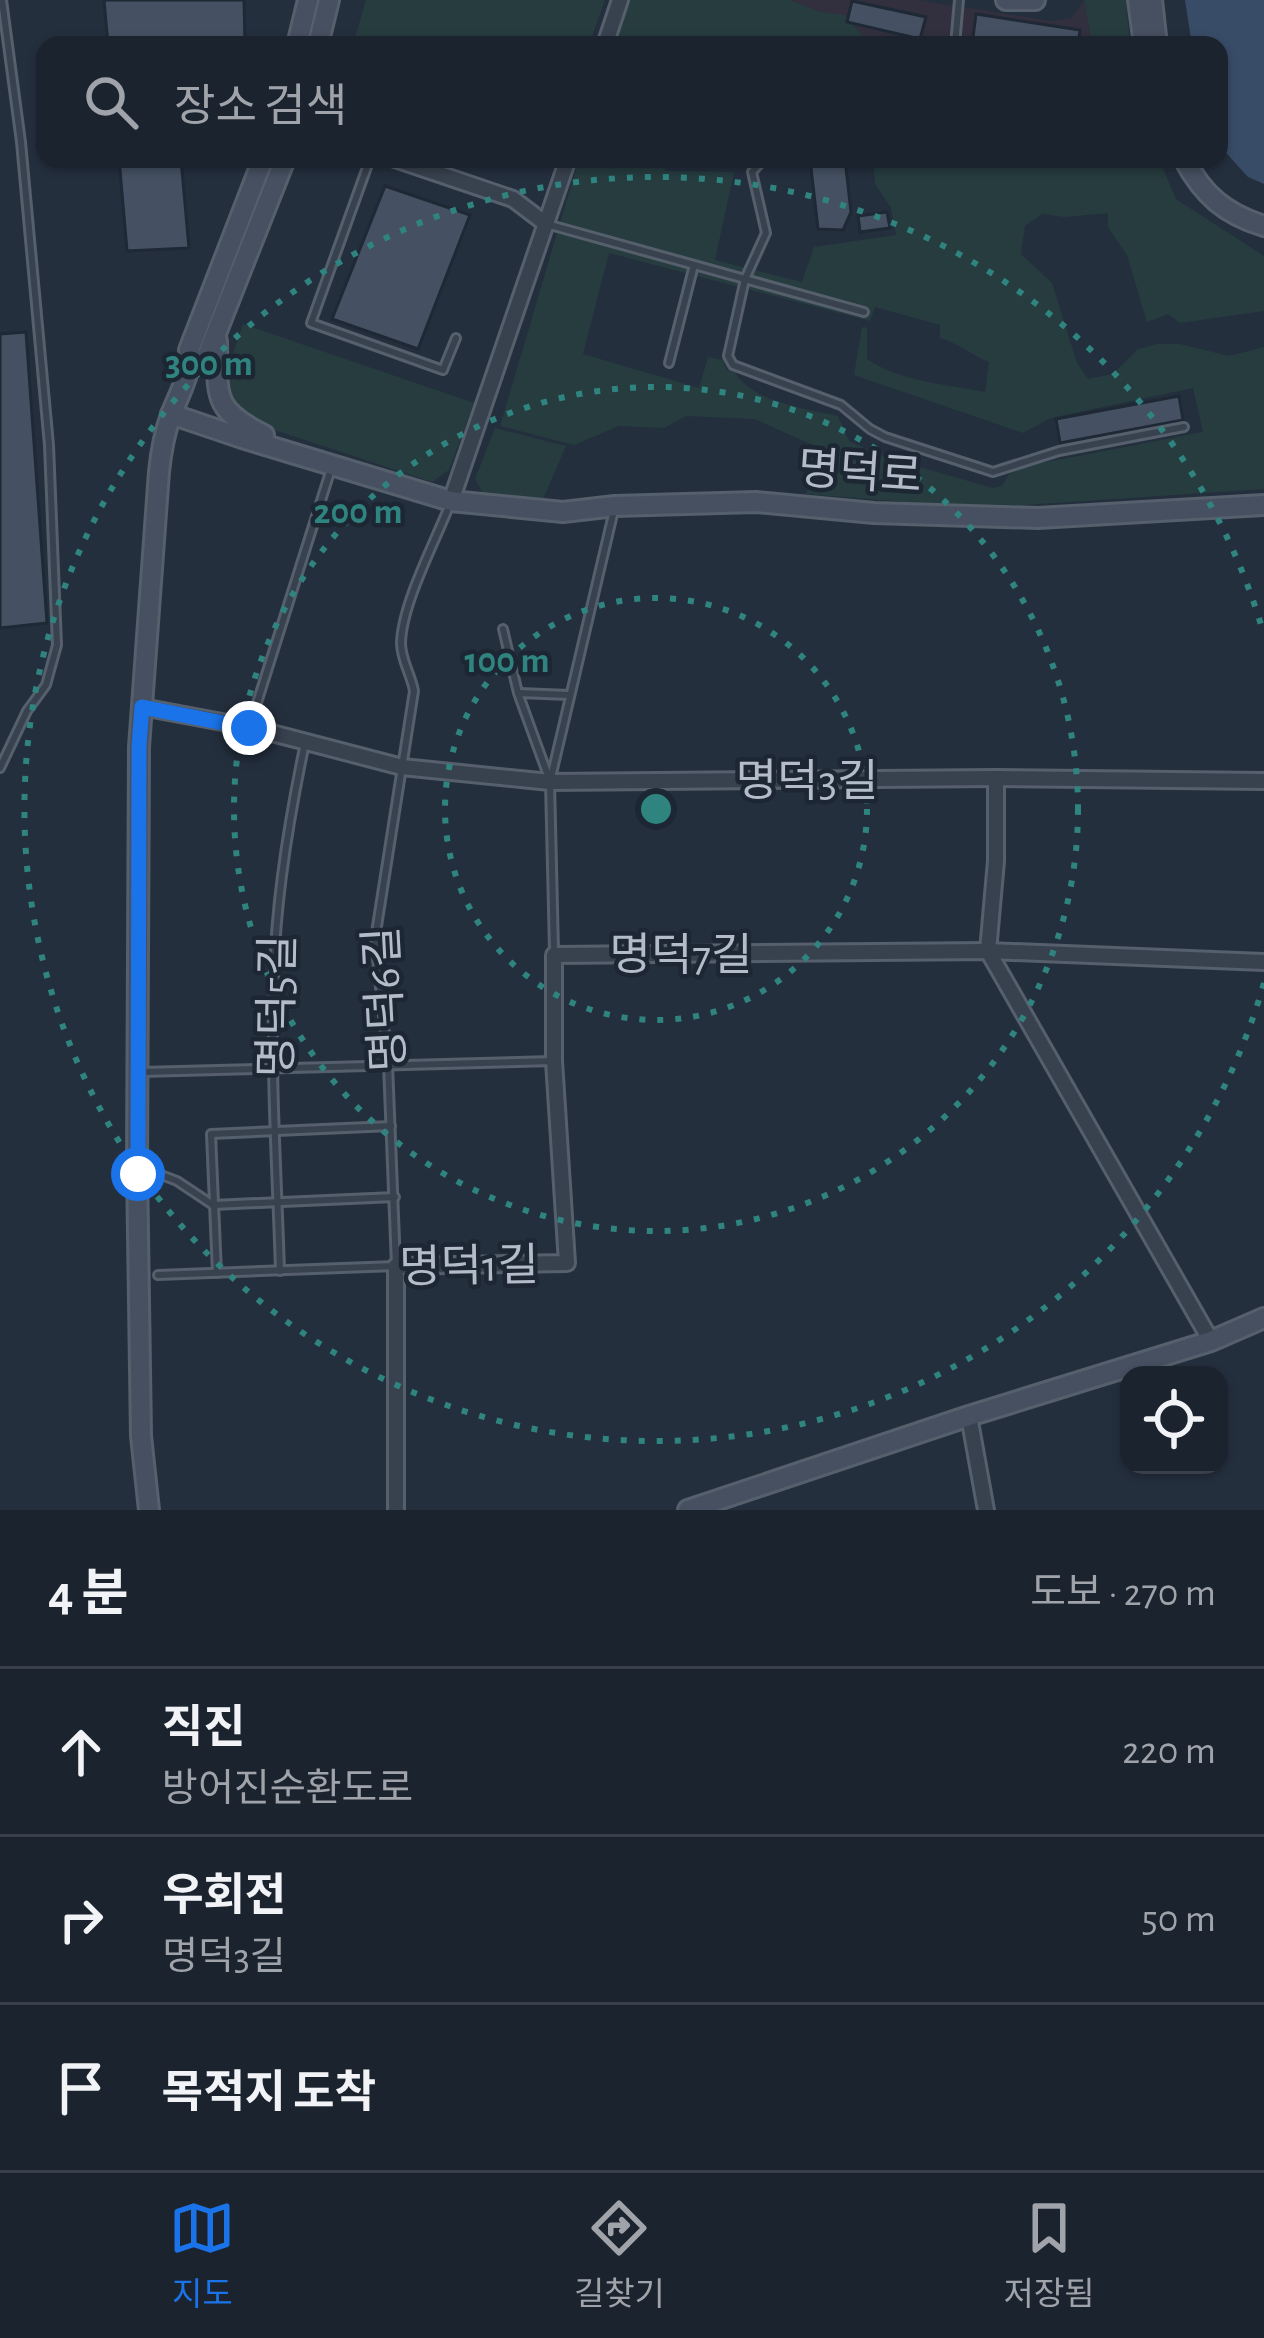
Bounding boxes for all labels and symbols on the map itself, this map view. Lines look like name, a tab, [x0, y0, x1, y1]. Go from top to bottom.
text: 300 m	[165, 346, 253, 382]
street label: 명덕로	[796, 445, 923, 500]
text: 200 m	[314, 494, 402, 530]
text: 100 m	[465, 643, 549, 679]
route end	[222, 701, 276, 755]
street label: 명덕3길	[736, 758, 878, 805]
centre of rings	[635, 788, 677, 830]
street label: 명덕6길	[358, 925, 413, 1073]
street label: 명덕7길	[610, 932, 752, 979]
street label: 명덕5길	[253, 934, 302, 1078]
route start	[111, 1147, 165, 1201]
street label: 명덕1길	[399, 1242, 539, 1291]

